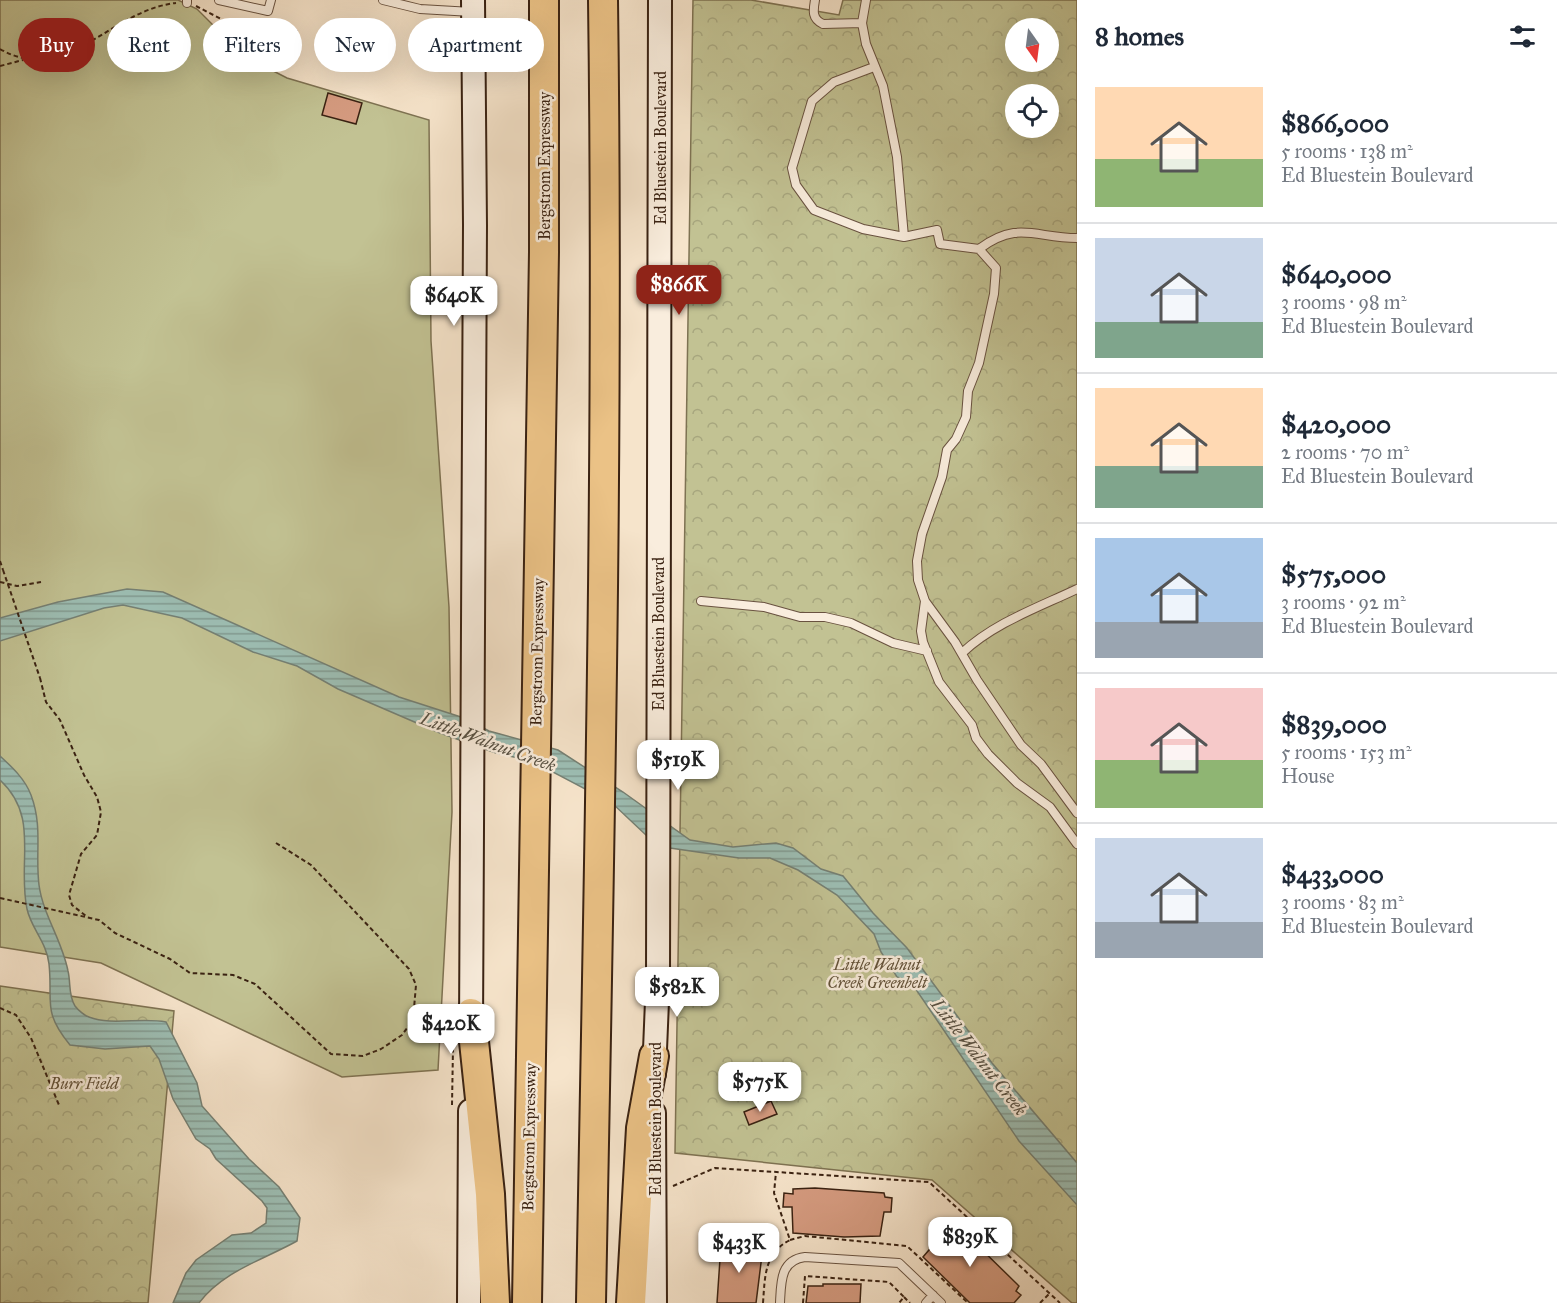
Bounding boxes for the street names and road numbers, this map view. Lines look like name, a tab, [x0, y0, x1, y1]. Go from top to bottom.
street label: Ed Bluestein Boulevard	[651, 71, 670, 225]
street label: Bergstrom Expressway	[535, 91, 555, 240]
street label: Ed Bluestein Boulevard	[649, 557, 668, 711]
street label: Bergstrom Expressway	[526, 577, 549, 726]
street label: Ed Bluestein Boulevard	[646, 1042, 665, 1196]
street label: Bergstrom Expressway	[518, 1062, 541, 1211]

